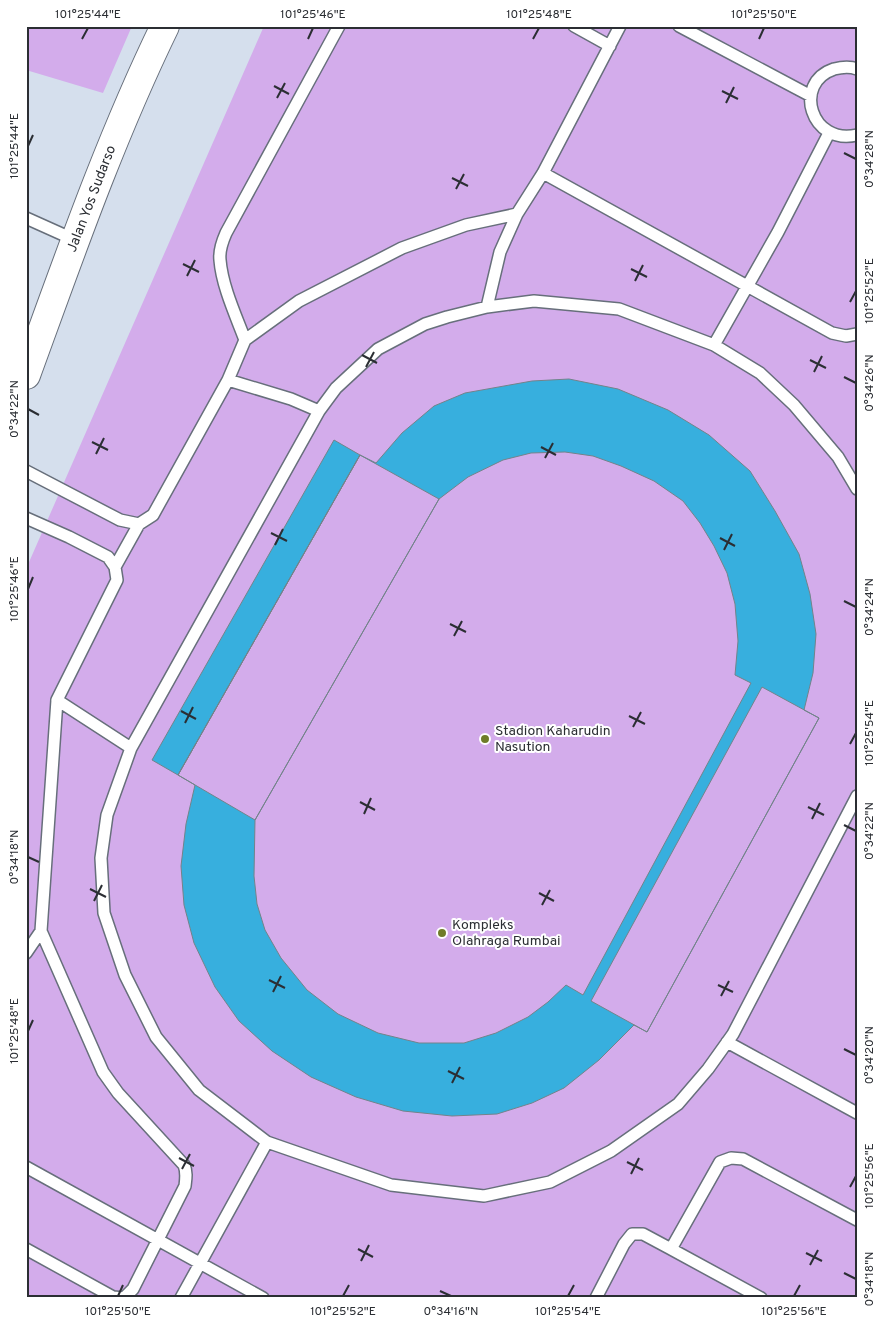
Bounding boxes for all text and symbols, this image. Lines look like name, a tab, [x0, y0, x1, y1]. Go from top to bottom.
text: 101°25'44"E	[55, 7, 121, 23]
text: 101°25'46"E	[280, 7, 346, 23]
text: 101°25'48"E	[506, 7, 572, 23]
text: 101°25'50"E	[731, 7, 797, 23]
text: 101°25'44"E	[7, 113, 23, 179]
text: 0°34'28"N	[862, 130, 878, 188]
street label: Jalan Yos Sudarso	[64, 143, 120, 255]
text: 101°25'52"E	[862, 258, 878, 324]
text: 0°34'26"N	[862, 354, 878, 412]
text: 0°34'22"N	[7, 380, 23, 438]
text: 101°25'46"E	[7, 556, 23, 622]
text: 0°34'24"N	[862, 578, 878, 636]
text: 101°25'54"E	[862, 700, 878, 766]
place label: Stadion Kaharudin Nasution	[495, 723, 611, 756]
marker: Stadion Kaharudin Nasution	[479, 733, 491, 745]
text: 0°34'22"N	[862, 802, 878, 860]
text: 0°34'18"N	[7, 830, 23, 885]
place label: Kompleks Olahraga Rumbai	[452, 917, 561, 950]
marker: Kompleks Olahraga Rumbai	[436, 927, 448, 939]
text: 101°25'48"E	[7, 998, 23, 1064]
text: 0°34'20"N	[862, 1026, 878, 1084]
text: 101°25'56"E	[862, 1143, 878, 1209]
text: 0°34'18"N	[862, 1252, 878, 1307]
text: 101°25'50"E	[85, 1304, 151, 1320]
text: 101°25'52"E	[310, 1304, 376, 1320]
text: 0°34'16"N	[424, 1304, 478, 1320]
text: 101°25'54"E	[535, 1304, 601, 1320]
text: 101°25'56"E	[761, 1304, 827, 1320]

